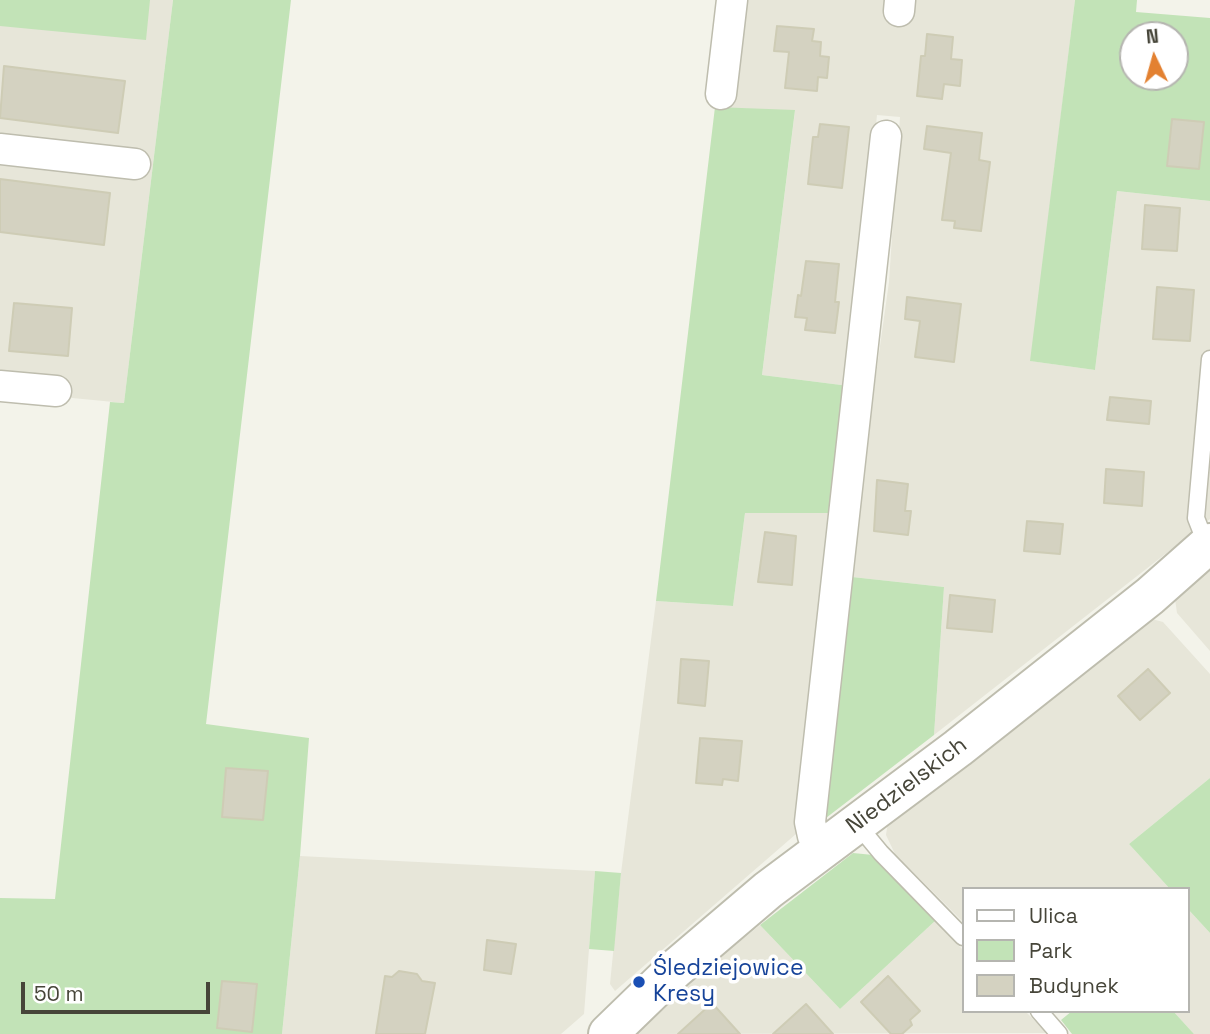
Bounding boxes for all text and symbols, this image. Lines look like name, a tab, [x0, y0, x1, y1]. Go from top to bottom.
north arrow	[1119, 21, 1189, 91]
text: N	[1145, 24, 1160, 50]
street label: Niedzielskich	[841, 732, 973, 840]
legend	[962, 887, 1189, 1013]
text: Ulica	[1029, 902, 1078, 929]
text: Park	[1029, 937, 1073, 964]
place label: Śledziejowice Kresy	[653, 955, 803, 1009]
scale bar	[24, 968, 214, 1012]
text: Budynek	[1029, 972, 1119, 999]
marker: Śledziejowice Kresy	[631, 974, 647, 990]
text: 50 m	[34, 980, 84, 1007]

